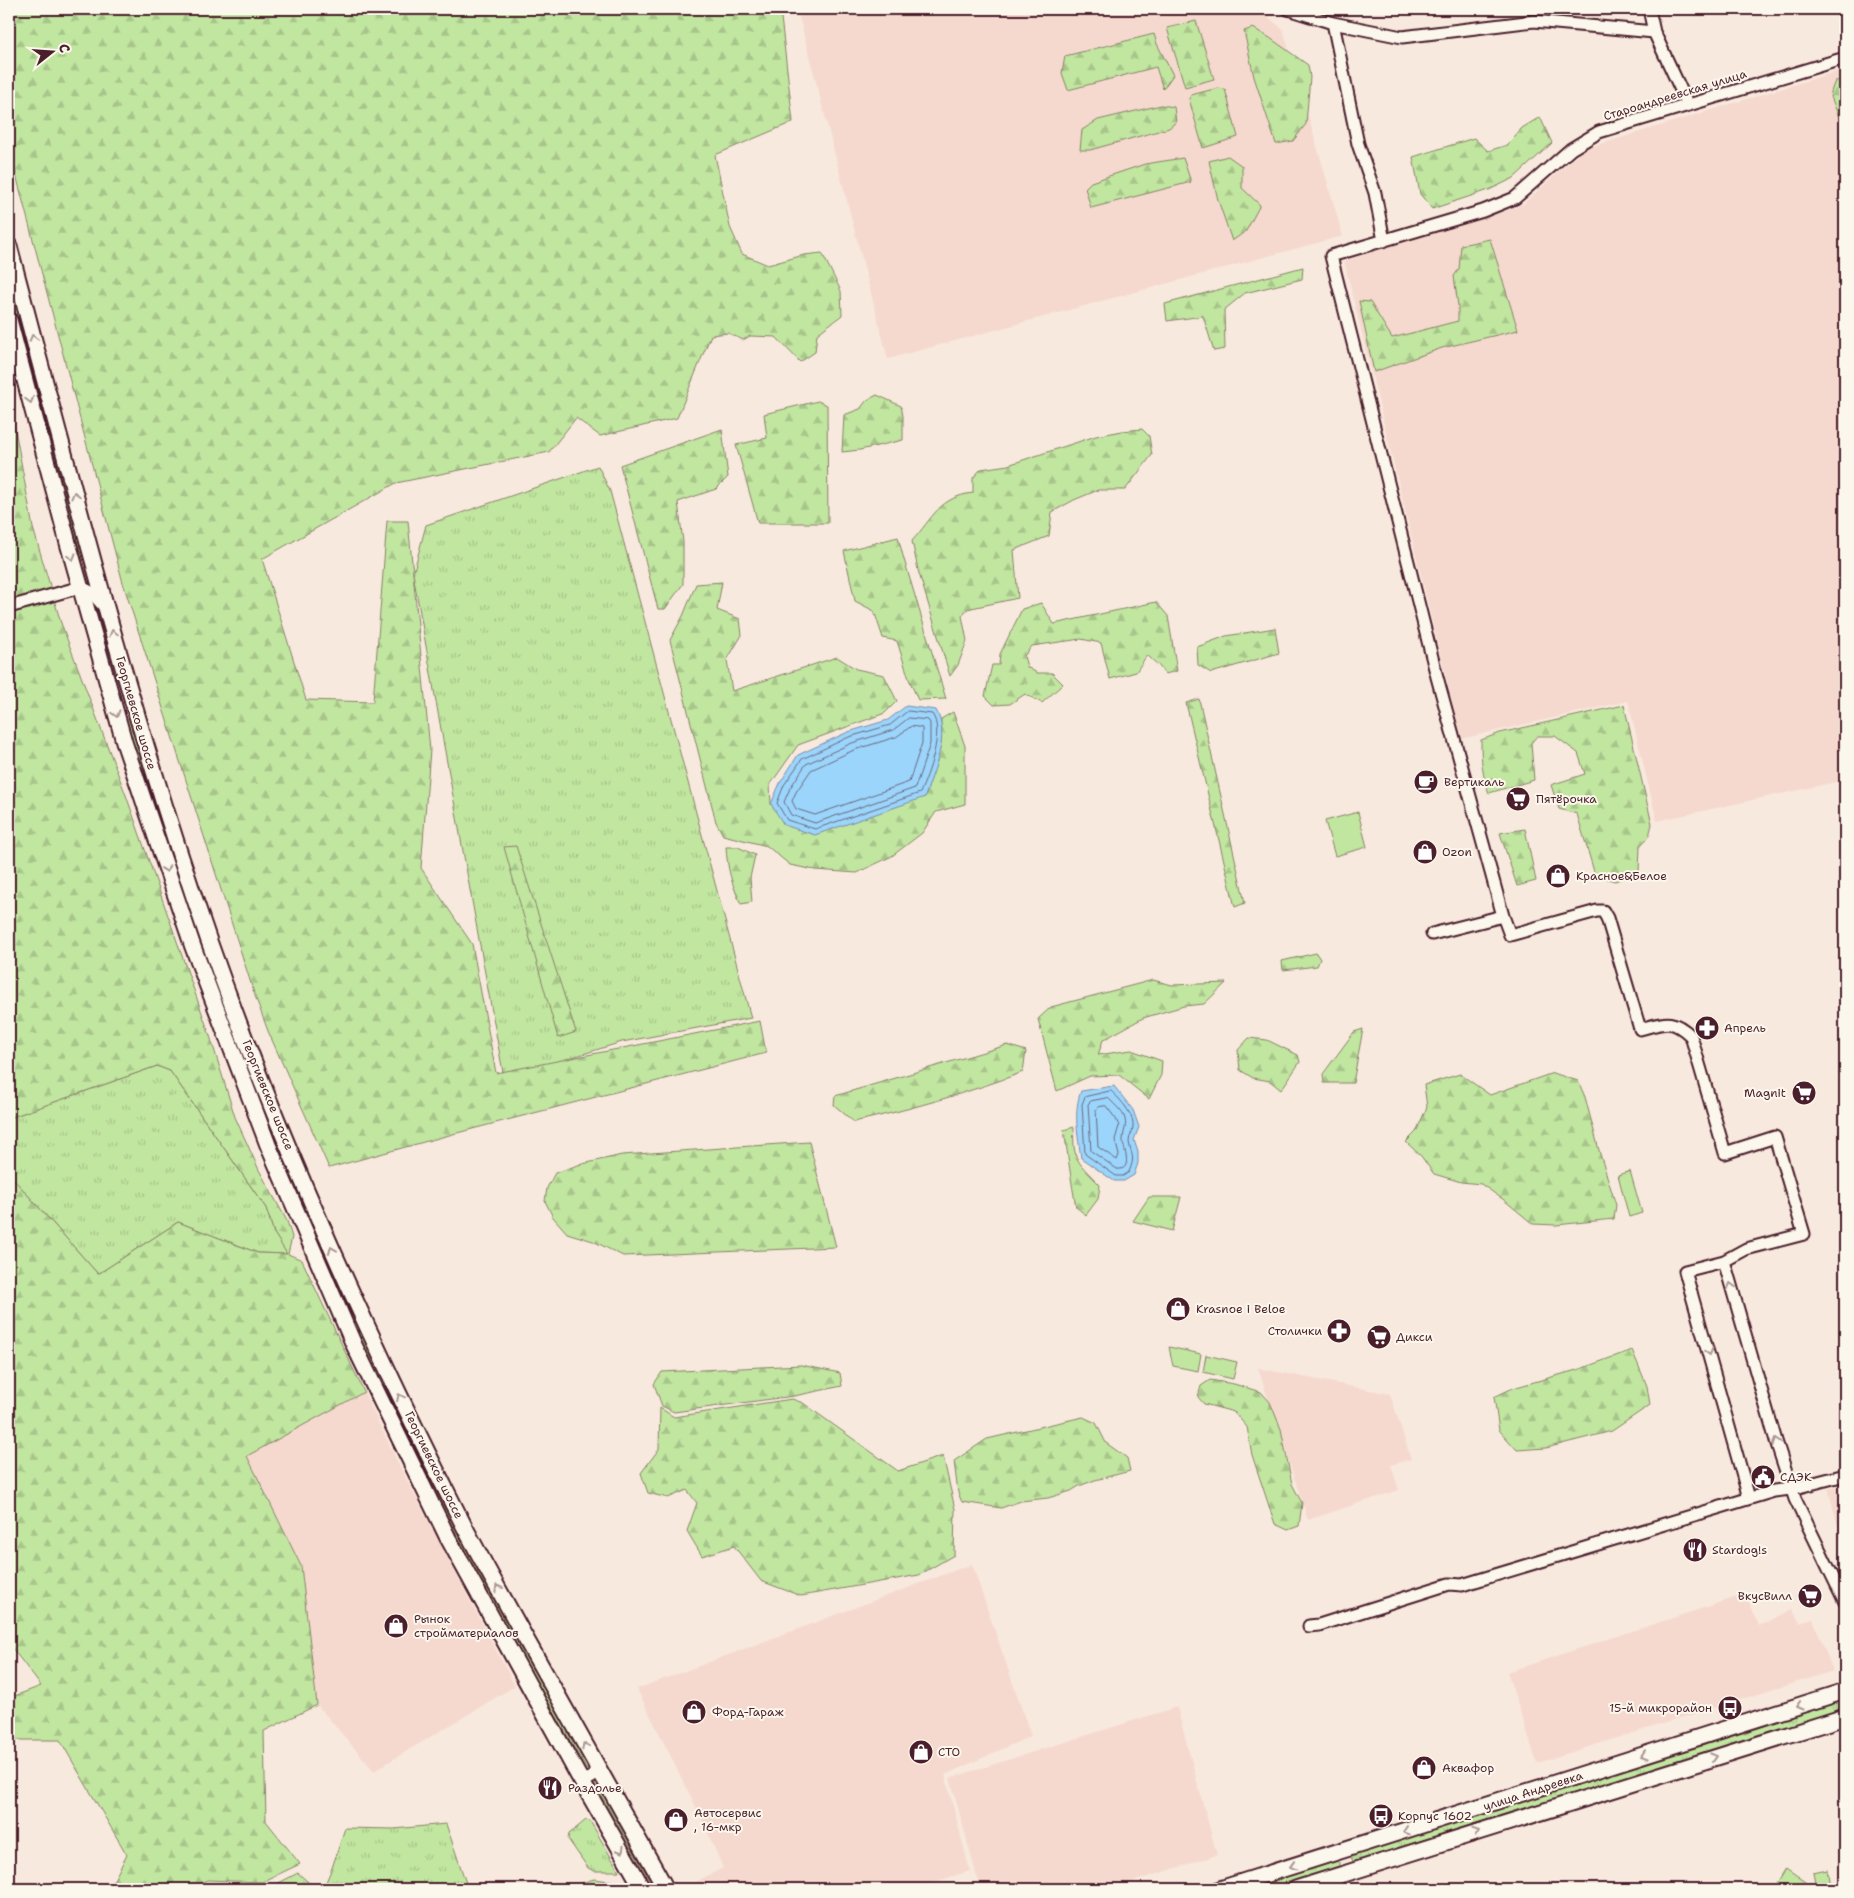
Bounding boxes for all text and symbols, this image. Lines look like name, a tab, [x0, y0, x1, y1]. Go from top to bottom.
north arrow	[28, 28, 78, 78]
text: С	[55, 41, 74, 55]
street label: Староандреевская улица	[1602, 65, 1749, 124]
one-way arrow	[28, 333, 39, 342]
one-way arrow	[25, 396, 35, 404]
one-way arrow	[70, 490, 81, 499]
one-way arrow	[67, 553, 77, 561]
one-way arrow	[108, 628, 119, 637]
street label: Георгиевское шоссе	[112, 654, 160, 772]
one-way arrow	[111, 709, 121, 717]
cafe icon: Вертикаль	[1413, 769, 1439, 795]
place label: Вертикаль	[1444, 774, 1504, 790]
supermarket icon: Пятёрочка	[1505, 786, 1531, 812]
place label: Пятёрочка	[1536, 791, 1597, 807]
shop icon: Ozon	[1412, 839, 1438, 865]
place label: Ozon	[1442, 844, 1472, 860]
shop icon: Красное&Белое	[1545, 863, 1571, 889]
one-way arrow	[160, 864, 170, 872]
place label: Красное&Белое	[1576, 868, 1667, 884]
pharmacy icon: Апрель	[1694, 1015, 1720, 1041]
place label: Апрель	[1724, 1020, 1766, 1036]
street label: Георгиевское шоссе	[239, 1038, 297, 1153]
supermarket icon: Magnit	[1791, 1080, 1817, 1106]
place label: Magnit	[1744, 1085, 1786, 1101]
one-way arrow	[328, 1246, 338, 1254]
one-way arrow	[1727, 1282, 1737, 1291]
shop icon: Krasnoe i Beloe	[1165, 1296, 1191, 1322]
place label: Krasnoe i Beloe	[1196, 1301, 1286, 1317]
pharmacy icon: Столички	[1326, 1318, 1352, 1344]
place label: Столички	[1268, 1323, 1322, 1339]
supermarket icon: Дикси	[1366, 1324, 1392, 1350]
place label: Дикси	[1396, 1329, 1433, 1345]
one-way arrow	[1703, 1347, 1713, 1355]
one-way arrow	[396, 1393, 407, 1402]
street label: Георгиевское шоссе	[401, 1409, 467, 1521]
one-way arrow	[1772, 1438, 1782, 1447]
public building icon: СДЭК	[1750, 1464, 1776, 1490]
place label: СДЭК	[1780, 1469, 1812, 1485]
restaurant icon: Stardog!s	[1682, 1537, 1708, 1563]
place label: Stardog!s	[1712, 1542, 1767, 1558]
supermarket icon: ВкусВилл	[1797, 1583, 1823, 1609]
one-way arrow	[495, 1585, 505, 1594]
place label: ВкусВилл	[1738, 1588, 1792, 1604]
place label: Рынок стройматериалов	[414, 1611, 519, 1641]
shop icon: Рынок стройматериалов	[383, 1613, 409, 1639]
bus stop icon: 15-й микрорайон	[1717, 1695, 1743, 1721]
shop icon: Форд-Гараж	[681, 1699, 707, 1725]
place label: 15-й микрорайон	[1609, 1700, 1712, 1716]
one-way arrow	[1795, 1700, 1803, 1710]
place label: Форд-Гараж	[712, 1704, 784, 1720]
shop icon: СТО	[908, 1739, 934, 1765]
one-way arrow	[581, 1742, 591, 1751]
place label: СТО	[938, 1744, 960, 1760]
one-way arrow	[1640, 1749, 1649, 1759]
one-way arrow	[1710, 1752, 1718, 1762]
shop icon: Аквафор	[1411, 1755, 1437, 1781]
place label: Аквафор	[1442, 1760, 1494, 1776]
street label: улица Андреевка	[1481, 1767, 1585, 1815]
restaurant icon: Раздолье	[537, 1775, 563, 1801]
place label: Раздолье	[568, 1780, 622, 1796]
bus stop icon: Корпус 1602	[1368, 1803, 1394, 1829]
place label: Автосервис , 16-мкр	[694, 1805, 762, 1835]
shop icon: Автосервис , 16-мкр	[663, 1807, 689, 1833]
place label: Корпус 1602	[1398, 1808, 1472, 1824]
one-way arrow	[1402, 1825, 1410, 1835]
one-way arrow	[1471, 1828, 1480, 1838]
one-way arrow	[614, 1844, 624, 1853]
one-way arrow	[1289, 1861, 1297, 1871]

